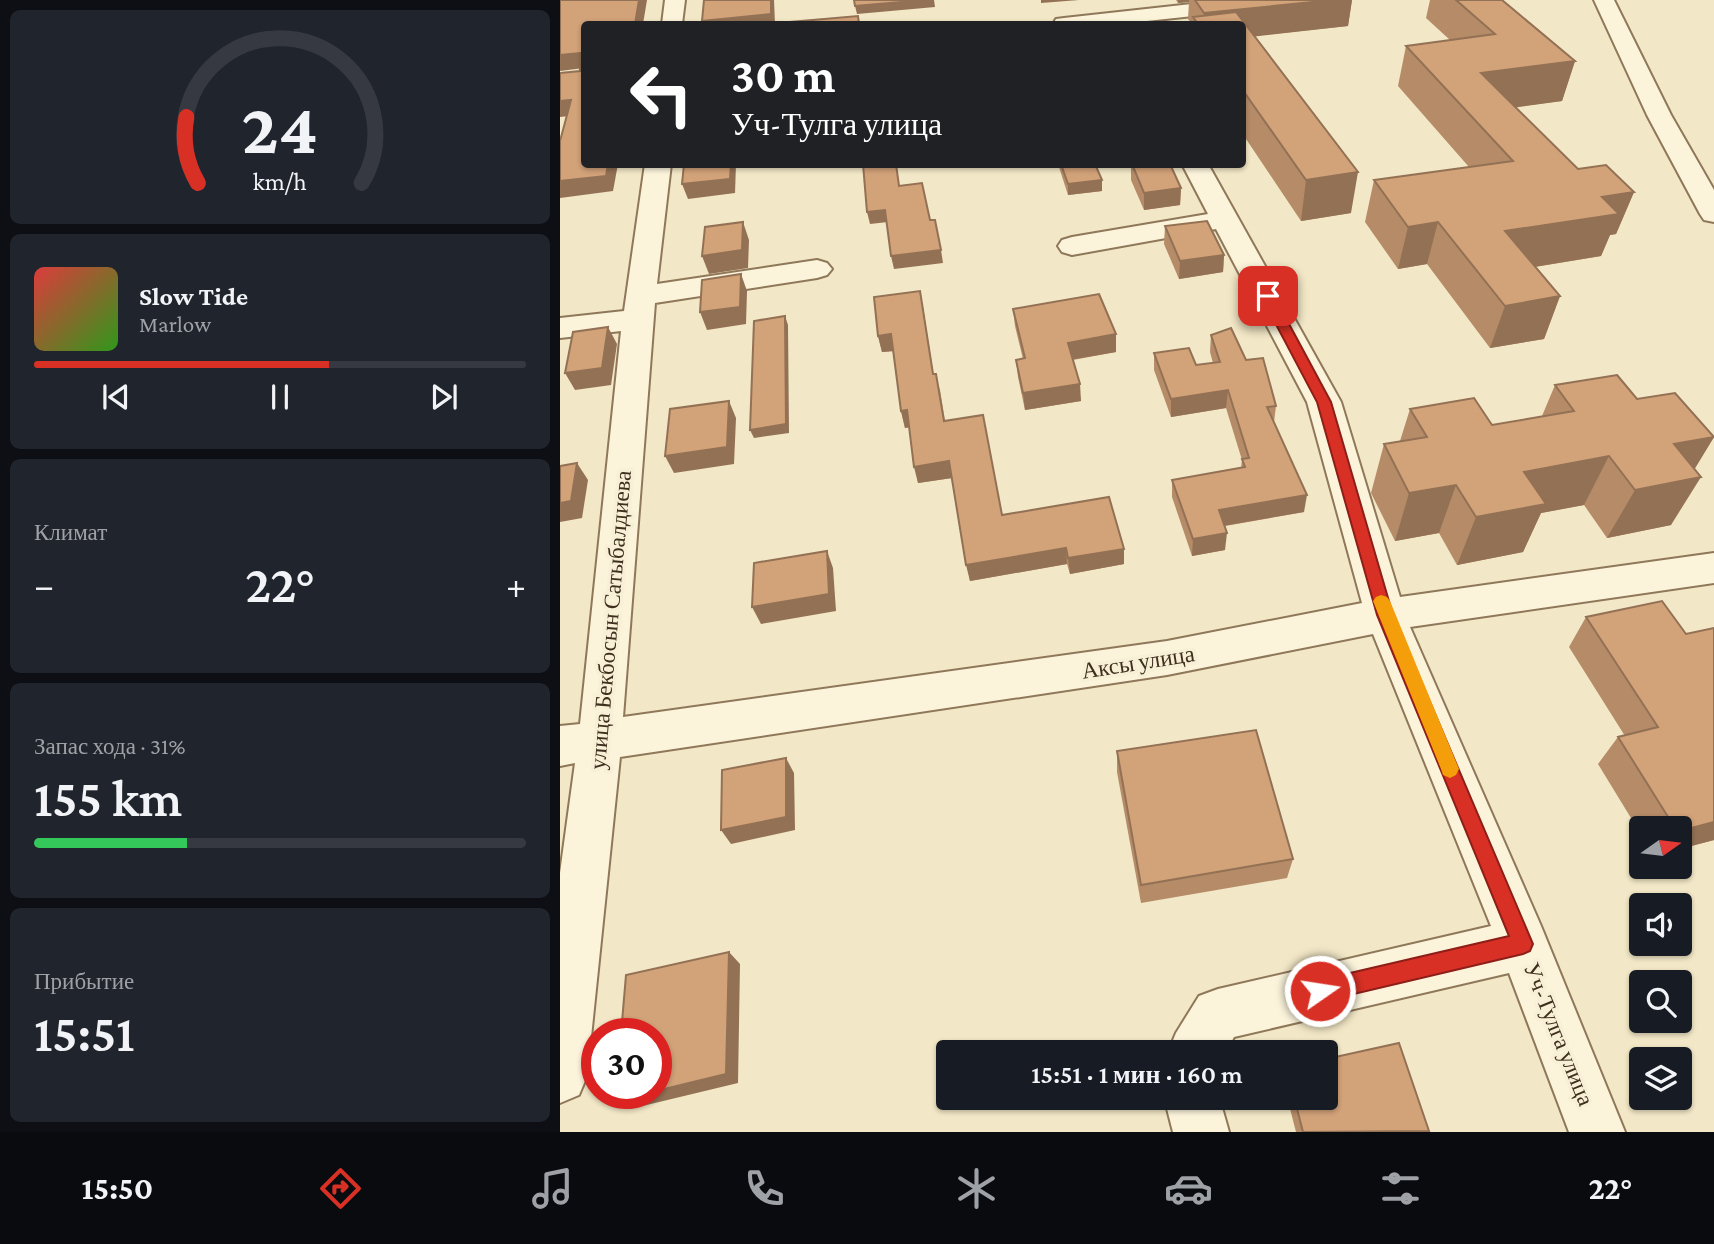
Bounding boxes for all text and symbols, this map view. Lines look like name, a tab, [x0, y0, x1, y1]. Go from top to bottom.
text: 30 m	[731, 48, 836, 103]
icon: left	[616, 49, 707, 140]
text: 24	[242, 89, 318, 170]
text: Уч-Тулга улица	[731, 106, 942, 142]
text: km/h	[253, 168, 307, 195]
pin	[1238, 266, 1298, 326]
icon: arrive	[1249, 277, 1287, 315]
text: Slow Tide	[139, 282, 248, 311]
text: Marlow	[139, 311, 211, 337]
icon: previous	[97, 378, 135, 416]
icon: pause	[261, 378, 299, 416]
icon: next	[425, 378, 463, 416]
street label: улица Бекбосын Сатыбалдиева	[584, 469, 636, 771]
text: Климат	[34, 519, 107, 545]
text: 22°	[245, 555, 315, 613]
text: −	[34, 564, 54, 606]
text: +	[506, 564, 526, 606]
street label: Аксы улица	[1080, 640, 1196, 684]
text: Запас хода · 31%	[34, 733, 186, 759]
text: 155 km	[34, 769, 182, 827]
north arrow	[1629, 816, 1692, 878]
map controls	[1629, 816, 1692, 1110]
button: sound	[1629, 893, 1692, 956]
position arrow	[1283, 954, 1357, 1028]
street label: Уч-Тулга улица	[1519, 959, 1599, 1109]
text: Прибытие	[34, 968, 134, 994]
button: search	[1629, 970, 1692, 1033]
text: 15:51	[34, 1004, 135, 1062]
speed limit sign: 30	[581, 1018, 672, 1109]
button: layers	[1629, 1047, 1692, 1110]
text: 15:51 · 1 мин · 160 m	[1031, 1060, 1243, 1089]
icon: directions	[316, 1164, 365, 1213]
icon: music	[528, 1164, 577, 1213]
icon: phone	[740, 1164, 789, 1213]
icon: climate	[952, 1164, 1001, 1213]
icon: car	[1164, 1164, 1213, 1213]
icon: filters	[1376, 1164, 1425, 1213]
text: 15:50	[82, 1170, 153, 1206]
text: 22°	[1588, 1170, 1632, 1206]

